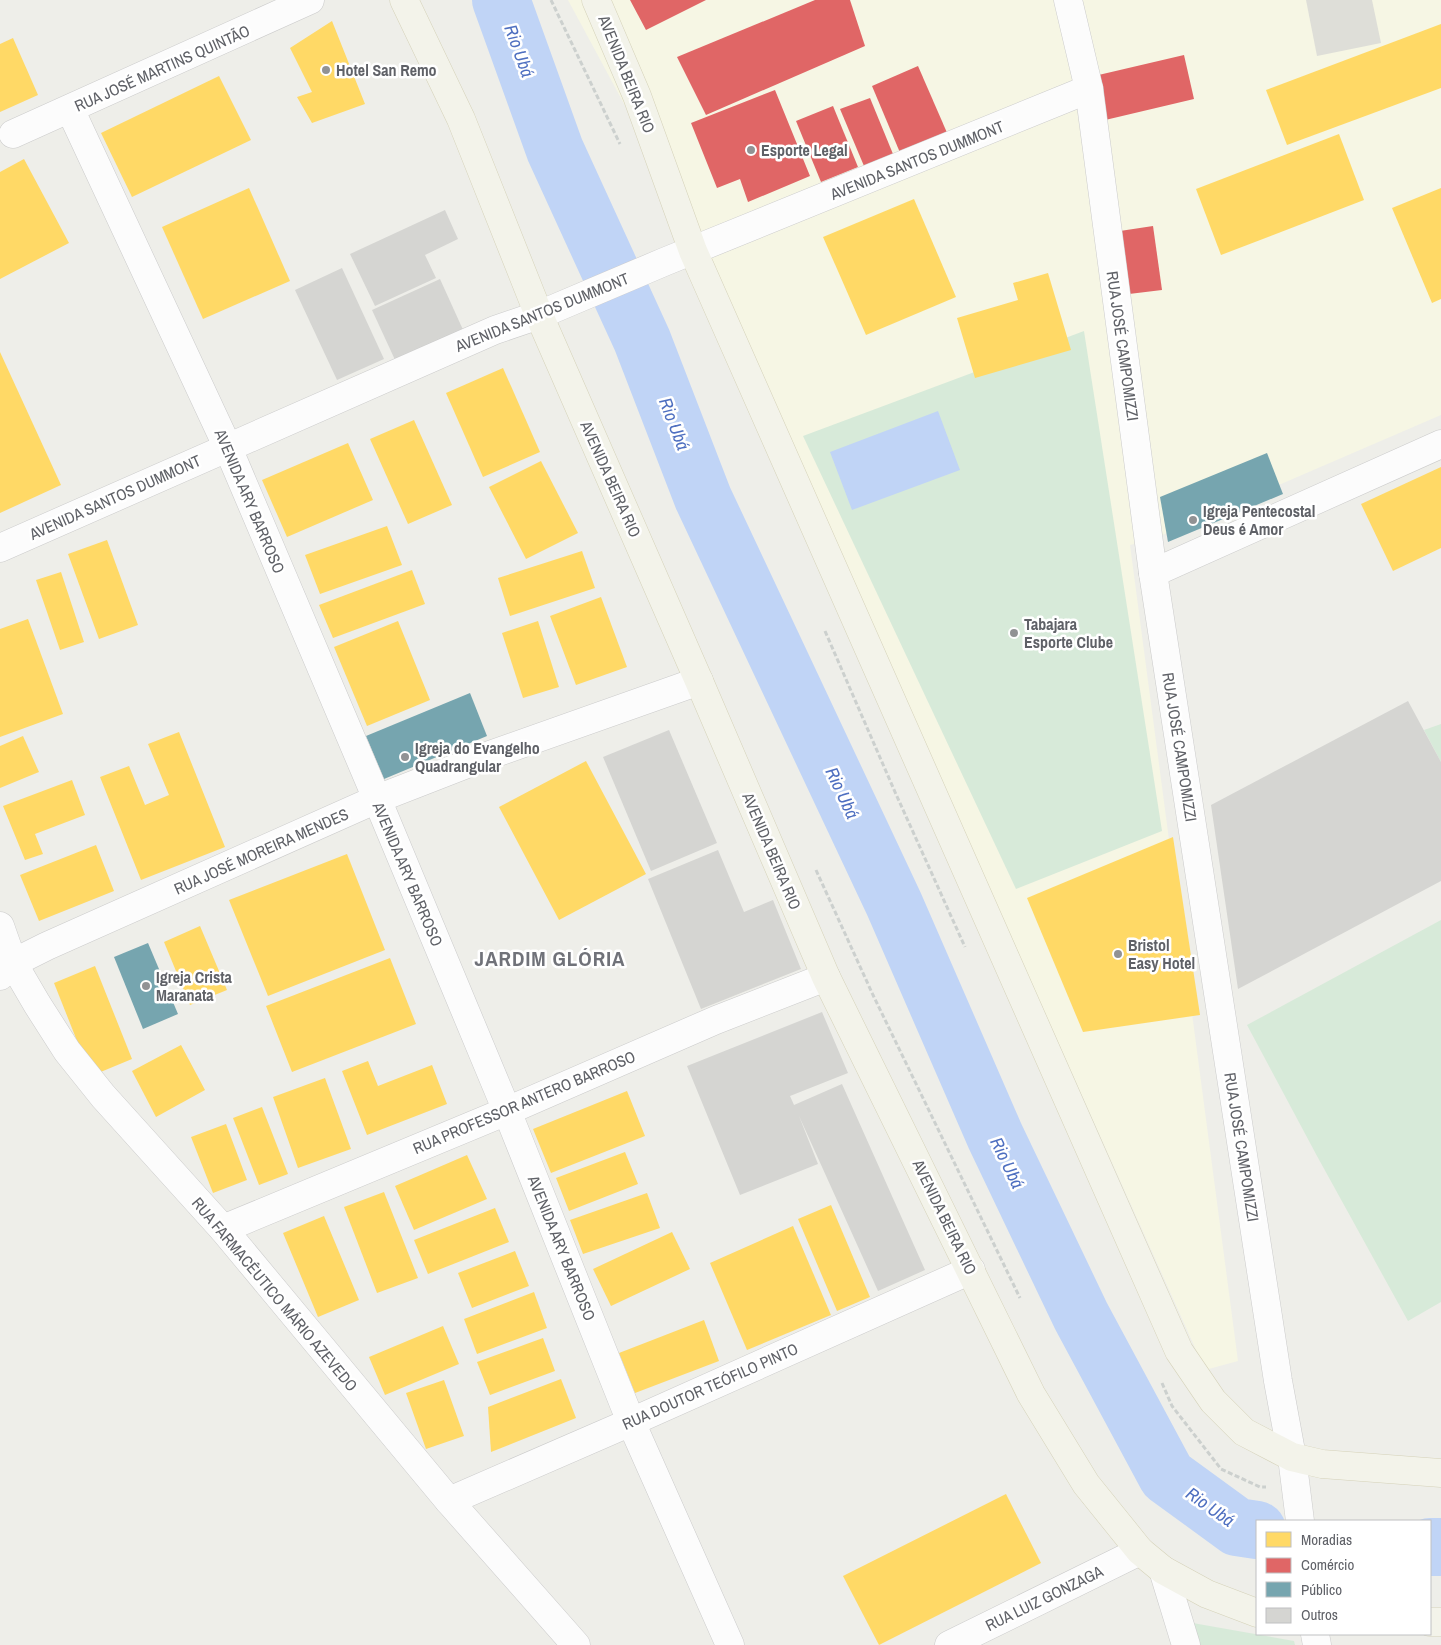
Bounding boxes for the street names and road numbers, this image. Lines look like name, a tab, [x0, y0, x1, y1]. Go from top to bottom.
street label: AVENIDA BEIRA RIO	[593, 11, 661, 136]
street label: RUA JOSÉ MARTINS QUINTÃO	[71, 19, 253, 117]
street label: AVENIDA SANTOS DUMMONT	[826, 115, 1007, 205]
street label: AVENIDA SANTOS DUMMONT	[451, 267, 632, 357]
street label: RUA JOSÉ CAMPOMIZZI	[1102, 270, 1144, 422]
street label: AVENIDA BEIRA RIO	[575, 416, 647, 541]
street label: AVENIDA ARY BARROSO	[209, 425, 290, 576]
street label: AVENIDA SANTOS DUMMONT	[25, 449, 204, 545]
street label: RUA JOSÉ CAMPOMIZZI	[1157, 671, 1203, 823]
street label: AVENIDA BEIRA RIO	[737, 788, 807, 913]
street label: AVENIDA ARY BARROSO	[367, 798, 448, 949]
street label: RUA JOSÉ MOREIRA MENDES	[170, 802, 352, 899]
street label: RUA PROFESSOR ANTERO BARROSO	[409, 1045, 639, 1159]
street label: RUA JOSÉ CAMPOMIZZI	[1219, 1071, 1265, 1223]
street label: AVENIDA BEIRA RIO	[907, 1155, 982, 1278]
street label: AVENIDA ARY BARROSO	[522, 1171, 601, 1324]
street label: RUA FARMACÊUTICO MÁRIO AZEVEDO	[187, 1192, 363, 1396]
street label: RUA DOUTOR TEÓFILO PINTO	[619, 1337, 801, 1435]
street label: RUA LUIZ GONZAGA	[982, 1560, 1107, 1636]

